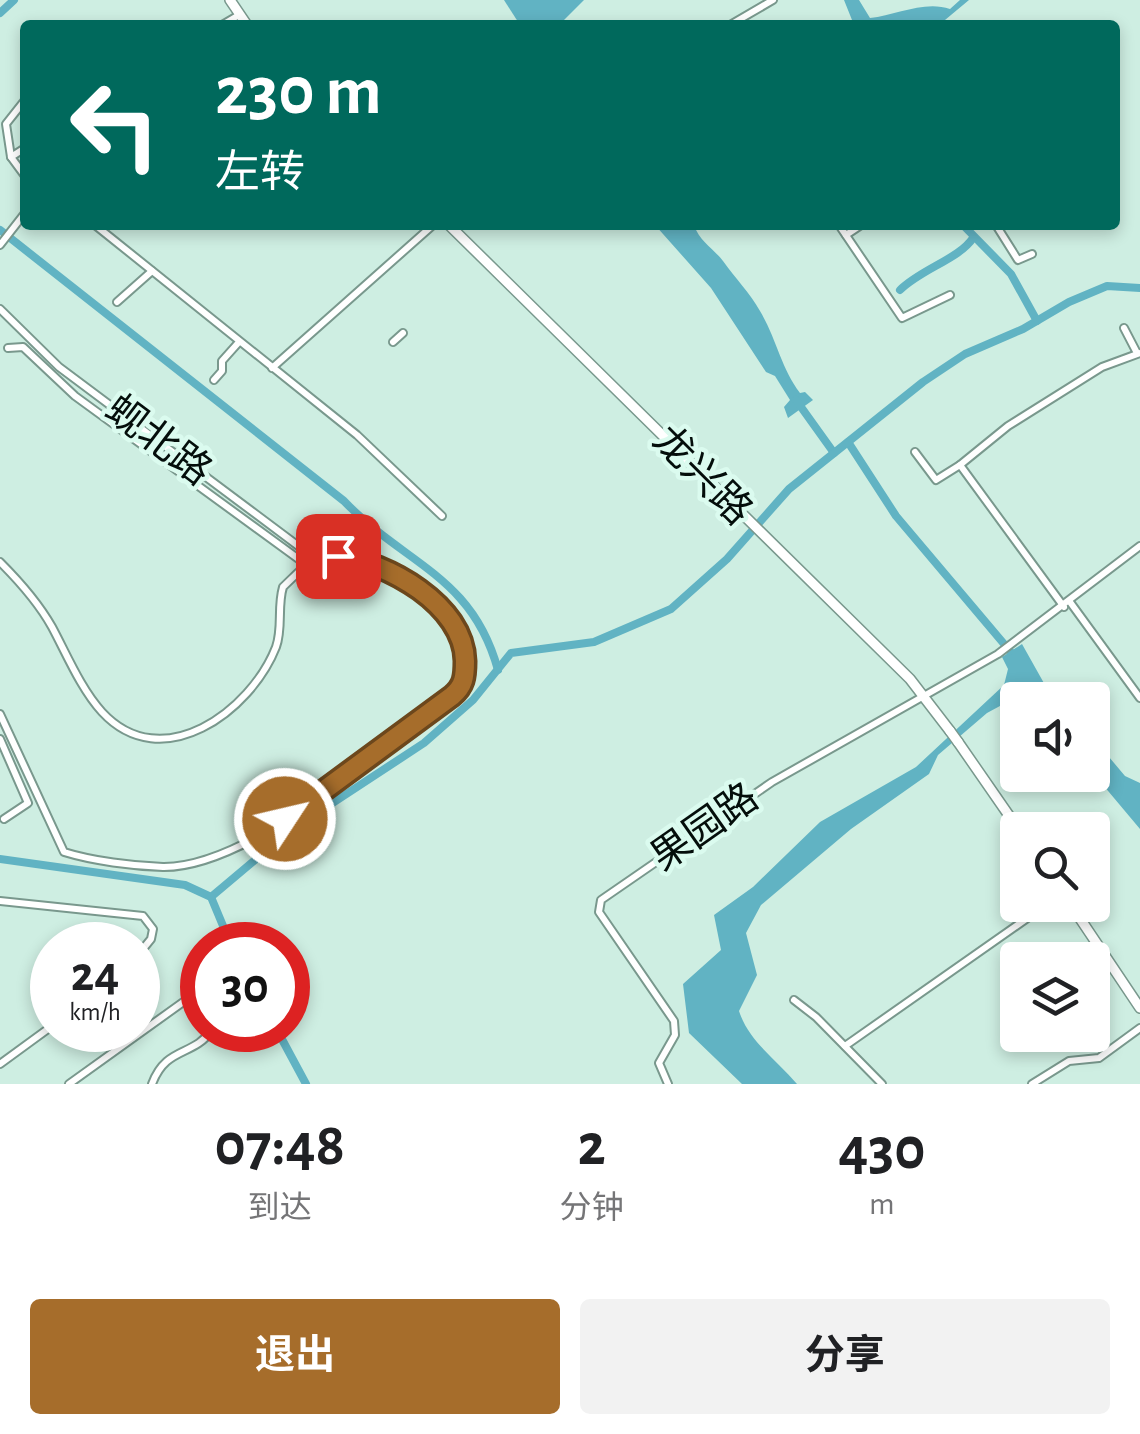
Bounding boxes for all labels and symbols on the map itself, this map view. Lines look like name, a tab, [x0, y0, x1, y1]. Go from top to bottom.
street label: 蚬北路	[98, 387, 219, 493]
street label: 龙兴路	[645, 418, 760, 533]
pin	[296, 514, 381, 599]
position arrow	[233, 767, 337, 871]
street label: 果园路	[643, 776, 766, 879]
speed limit sign: 30	[180, 922, 310, 1052]

